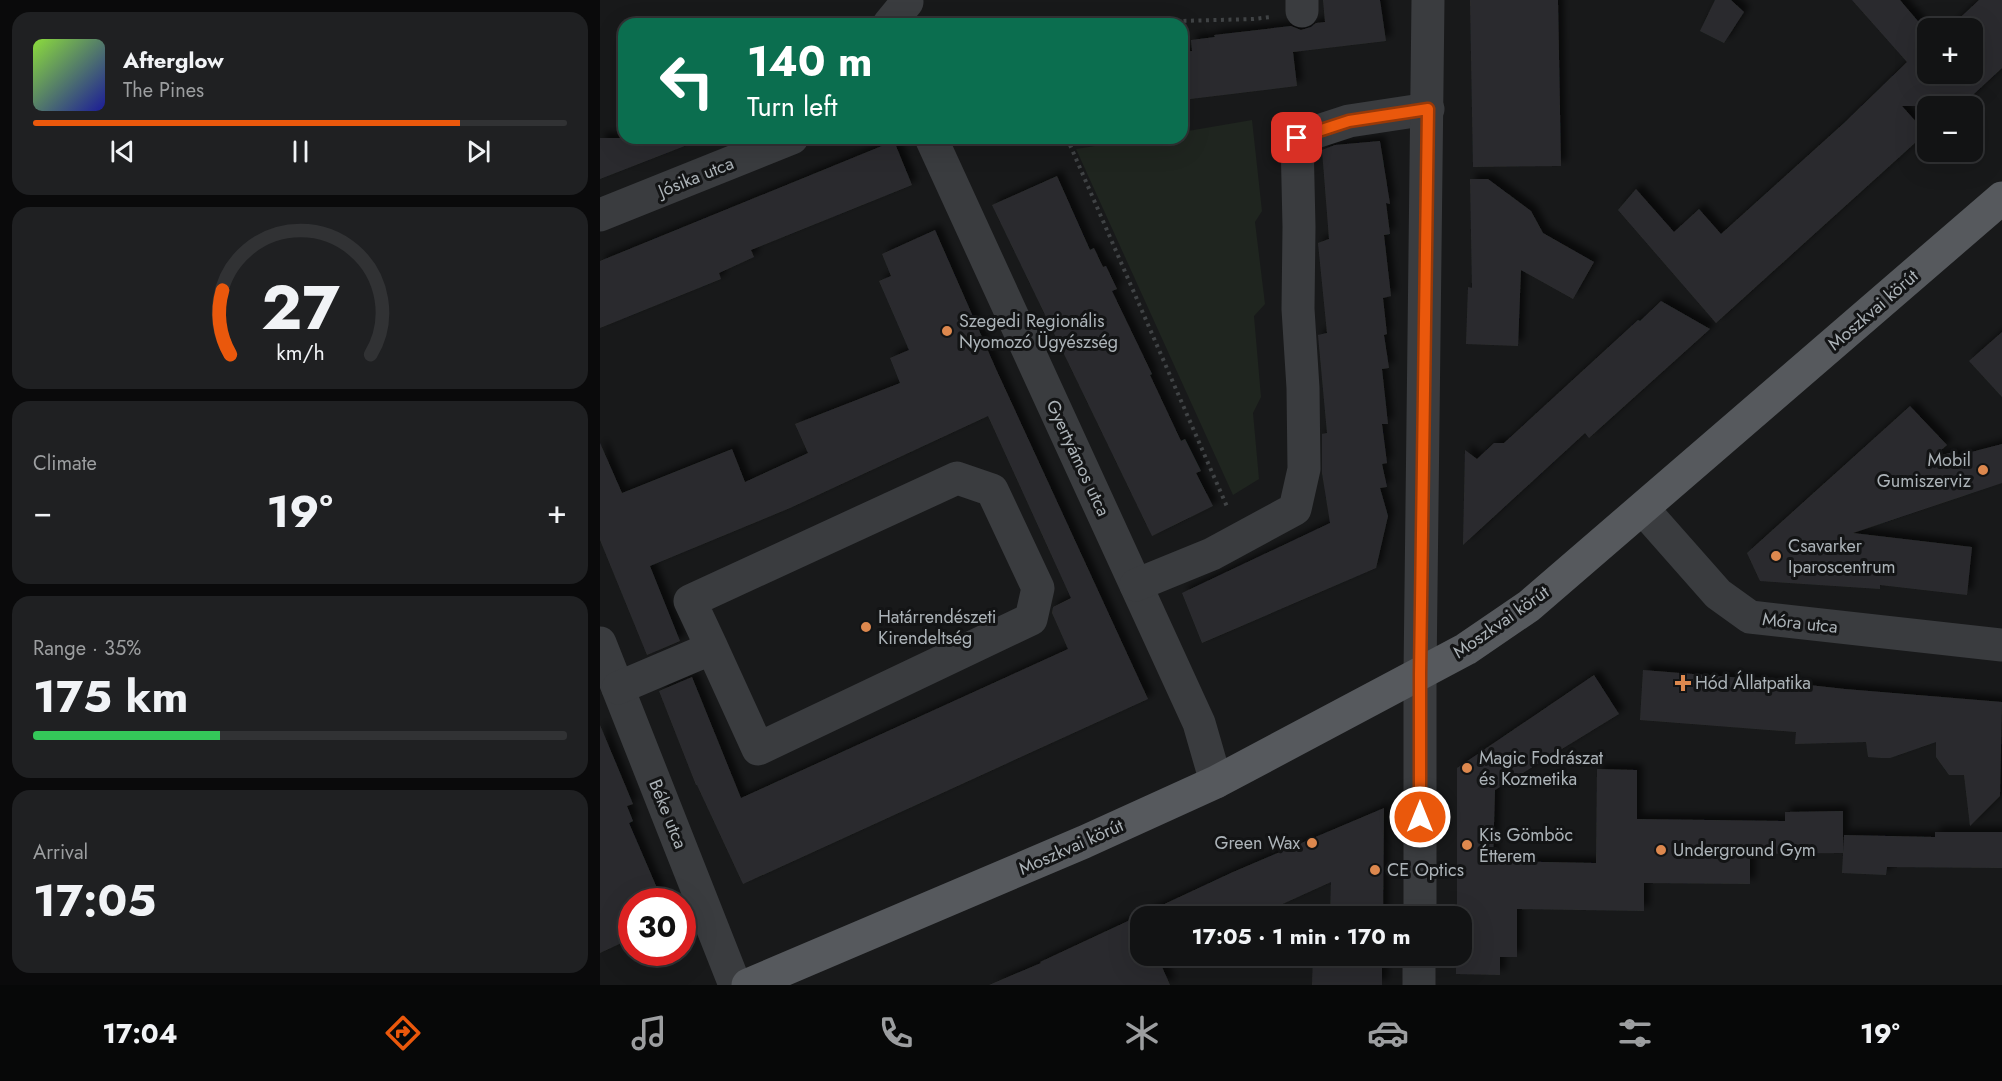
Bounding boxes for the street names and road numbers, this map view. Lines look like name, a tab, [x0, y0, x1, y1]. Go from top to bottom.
street label: Jósika utca	[653, 150, 738, 205]
street label: Moszkvai körút	[1822, 263, 1924, 357]
street label: Gyertyámos utca	[1040, 395, 1116, 521]
street label: Moszkvai körút	[1448, 579, 1555, 665]
street label: Móra utca	[1761, 606, 1839, 640]
street label: Béke utca	[642, 775, 694, 853]
street label: Moszkvai körút	[1014, 812, 1128, 882]

